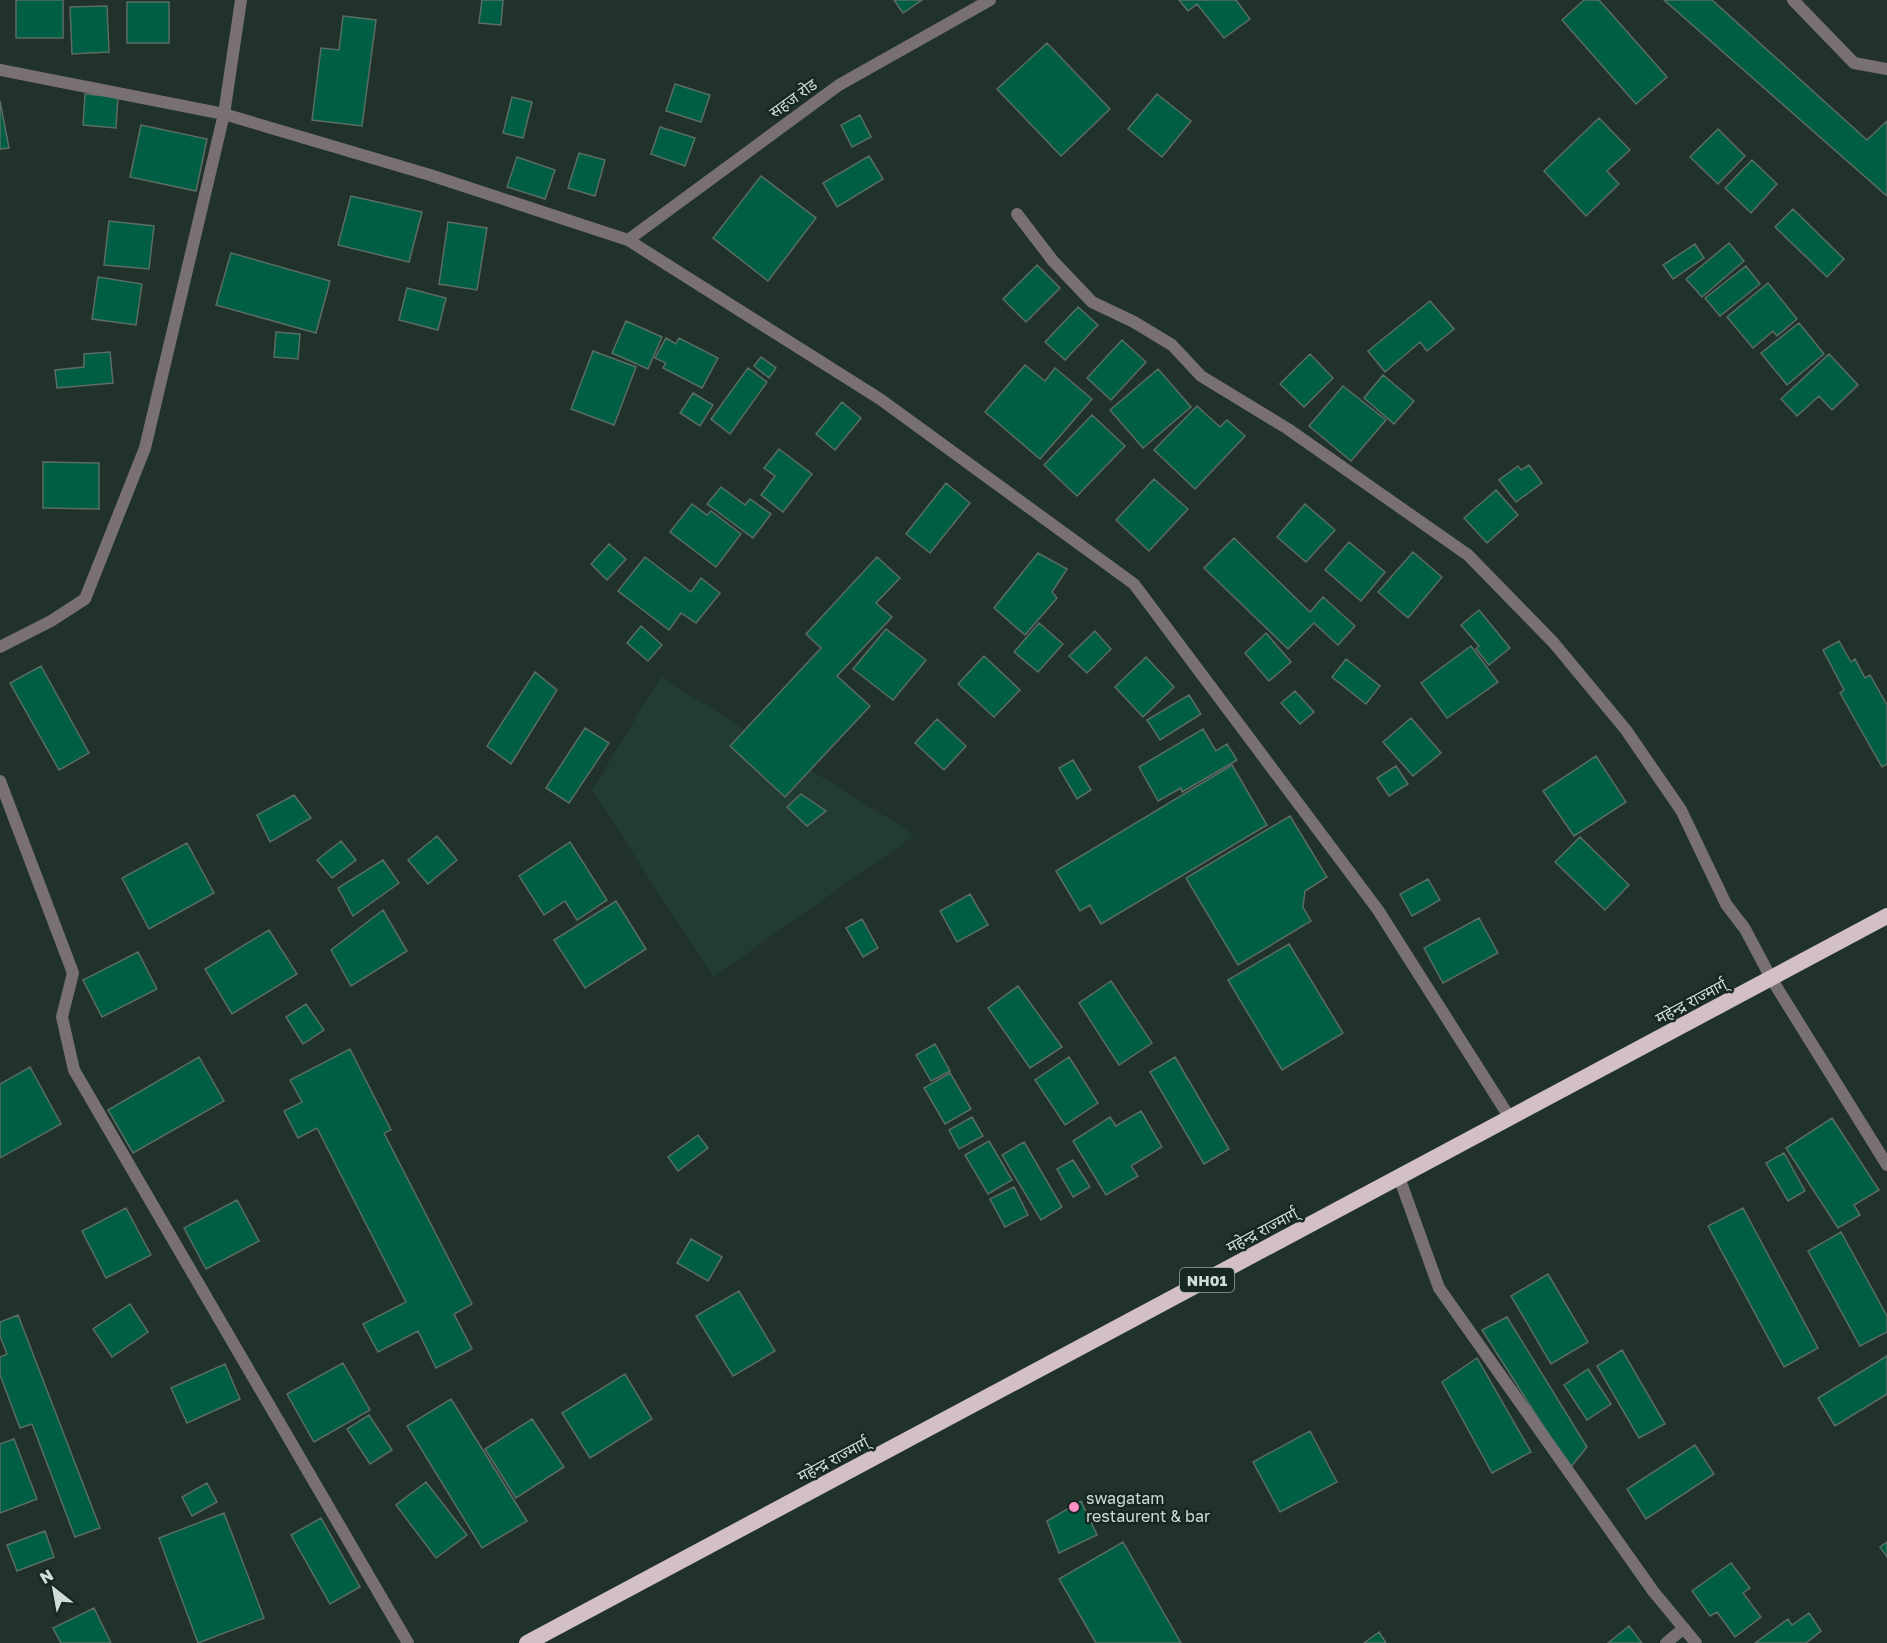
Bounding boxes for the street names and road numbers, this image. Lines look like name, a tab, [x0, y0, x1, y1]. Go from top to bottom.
street label: सहज रोड	[765, 74, 821, 122]
street label: महेन्द्र राज्मार्ग्	[1652, 972, 1733, 1029]
street label: महेन्द्र राज्मार्ग्	[1223, 1201, 1304, 1258]
road number: NH01	[1180, 1268, 1234, 1292]
street label: महेन्द्र राज्मार्ग्	[794, 1430, 875, 1487]

